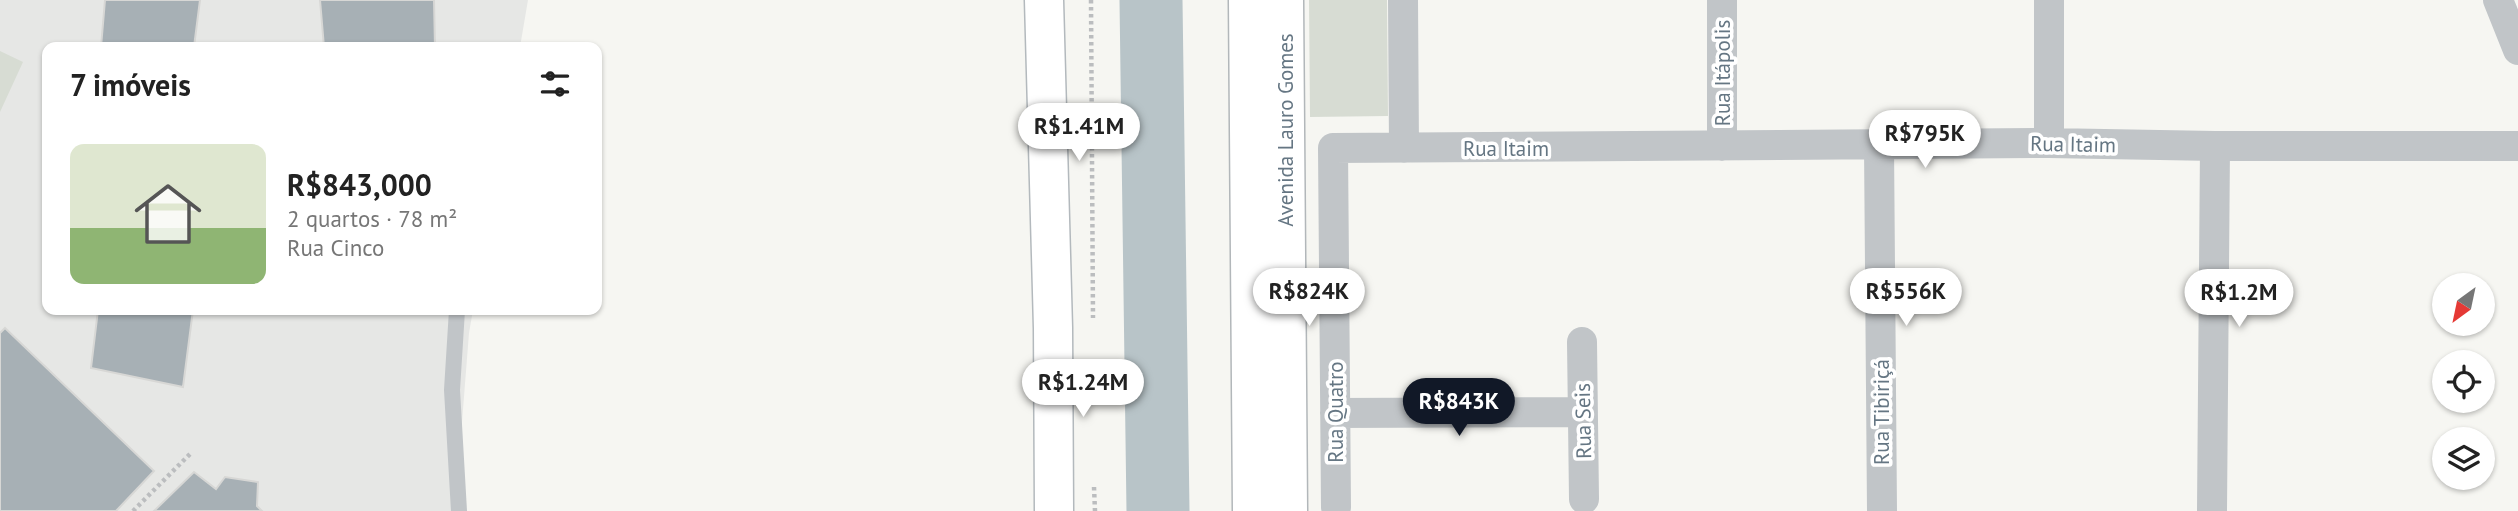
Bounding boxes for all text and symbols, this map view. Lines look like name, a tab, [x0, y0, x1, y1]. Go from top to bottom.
street label: Rua Itápolis	[1709, 20, 1736, 126]
street label: Avenida Lauro Gomes	[1272, 33, 1299, 227]
text: 7 imóveis	[70, 65, 191, 104]
icon: filters	[536, 65, 574, 103]
pin: R$1.41M	[1014, 104, 1144, 163]
pin: R$795K	[1868, 110, 1982, 170]
text: R$1.41M	[1034, 111, 1124, 140]
text: R$795K	[1885, 118, 1965, 147]
street label: Rua Itaim	[2030, 130, 2116, 158]
street label: Rua Itaim	[1463, 135, 1549, 162]
text: R$843,000	[287, 165, 432, 204]
icon: home	[126, 172, 210, 256]
text: 2 quartos · 78 m²	[287, 204, 457, 233]
text: Rua Cinco	[287, 233, 384, 262]
pin: R$824K	[1252, 268, 1366, 328]
pin: R$556K	[1849, 268, 1963, 328]
pin: R$1.2M	[2182, 270, 2296, 329]
north arrow	[2432, 273, 2496, 336]
map controls	[2432, 273, 2495, 490]
text: R$824K	[1269, 276, 1349, 305]
text: R$556K	[1866, 276, 1946, 305]
text: R$1.2M	[2200, 277, 2278, 306]
button: locate	[2432, 350, 2495, 413]
street label: Rua Tibiriçá	[1868, 359, 1895, 465]
pin: R$1.24M	[1018, 360, 1148, 419]
street label: Rua Quatro	[1322, 361, 1349, 463]
text: R$1.24M	[1038, 367, 1128, 396]
pin: R$843K	[1402, 378, 1516, 438]
street label: Rua Seis	[1569, 383, 1597, 459]
text: R$843K	[1419, 386, 1499, 415]
button: layers	[2432, 427, 2495, 490]

